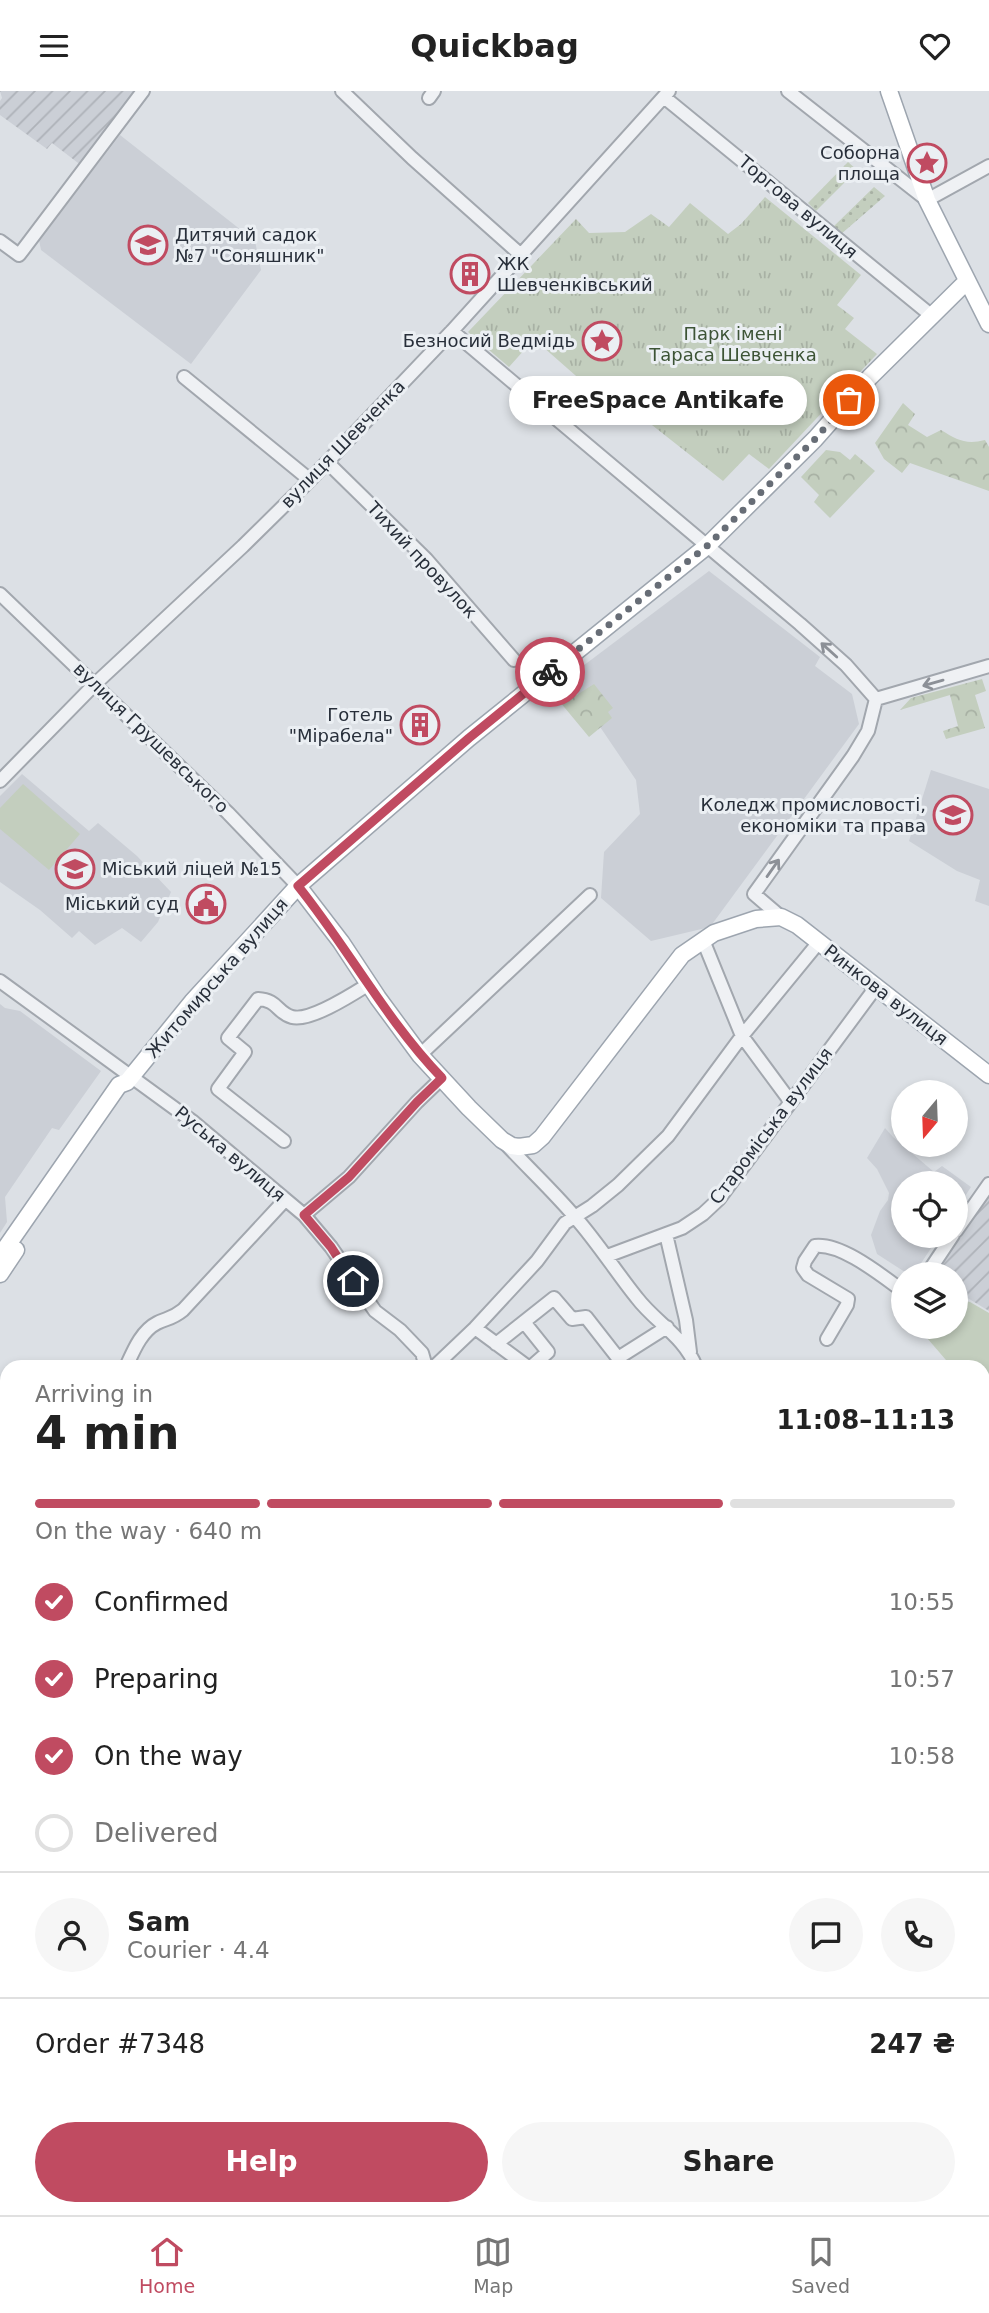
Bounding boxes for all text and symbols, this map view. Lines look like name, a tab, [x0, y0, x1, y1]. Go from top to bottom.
icon: menu	[35, 27, 73, 65]
text: Quickbag	[410, 27, 579, 65]
icon: heart	[916, 27, 954, 65]
place label: Соборна площа	[820, 142, 900, 184]
place icon: Соборна площа	[906, 142, 948, 184]
street label: Торгова вулиця	[734, 150, 862, 262]
school or university icon: Дитячий садок №7 "Соняшник"	[127, 224, 169, 266]
place label: Дитячий садок №7 "Соняшник"	[175, 224, 324, 266]
building icon: ЖК Шевченківський	[449, 253, 491, 295]
place label: ЖК Шевченківський	[497, 253, 653, 295]
place icon: Безносий Ведмідь	[581, 320, 623, 362]
park label: Парк імені Тараса Шевченка	[648, 323, 817, 365]
place label: Безносий Ведмідь	[403, 330, 575, 351]
pin	[819, 370, 879, 430]
street label: вулиця Шевченка	[276, 375, 409, 512]
callout: FreeSpace Antikafe	[510, 375, 807, 425]
icon: bag	[830, 381, 868, 419]
text: FreeSpace Antikafe	[532, 387, 784, 413]
street label: Тихий провулок	[362, 496, 482, 622]
courier	[515, 637, 585, 707]
one-way arrow	[820, 642, 838, 658]
icon: bike	[531, 653, 569, 691]
street label: вулиця Грушевського	[69, 658, 233, 817]
one-way arrow	[922, 677, 944, 690]
place label: Готель "Мірабела"	[289, 704, 393, 746]
building icon: Готель "Мірабела"	[399, 704, 441, 746]
place label: Коледж промисловості, економіки та права	[701, 794, 926, 836]
school or university icon: Коледж промисловості, економіки та права	[932, 794, 974, 836]
school or university icon: Міський ліцей №15	[54, 848, 96, 890]
place label: Міський ліцей №15	[102, 858, 282, 879]
one-way arrow	[766, 859, 780, 878]
public building icon: Міський суд	[185, 883, 227, 925]
place label: Міський суд	[65, 893, 179, 914]
street label: Житомирська вулиця	[141, 893, 292, 1062]
street label: Ринкова вулиця	[820, 940, 952, 1049]
street label: Староміська вулиця	[705, 1043, 836, 1208]
north arrow	[891, 1080, 968, 1157]
map controls	[891, 1080, 968, 1339]
street label: Руська вулиця	[171, 1101, 290, 1206]
button: locate	[891, 1171, 968, 1248]
pin	[323, 1251, 383, 1311]
icon: home	[334, 1262, 372, 1300]
button: layers	[891, 1262, 968, 1339]
text: Arriving in	[35, 1381, 153, 1407]
text: 11:08–11:13	[776, 1405, 955, 1435]
text: 4 min	[35, 1406, 179, 1460]
text: On the way · 640 m	[35, 1518, 262, 1544]
icon: check	[35, 1583, 73, 1621]
text: Confirmed	[94, 1587, 229, 1617]
text: 10:55	[889, 1589, 955, 1615]
icon: check	[35, 1660, 73, 1698]
text: Preparing	[94, 1664, 219, 1694]
text: 10:57	[889, 1666, 955, 1692]
icon: check	[35, 1737, 73, 1775]
text: On the way	[94, 1741, 243, 1771]
text: 10:58	[889, 1743, 955, 1769]
text: Delivered	[94, 1818, 218, 1848]
button: person	[35, 1898, 109, 1972]
button: chat	[789, 1898, 863, 1972]
button: phone	[881, 1898, 955, 1972]
text: Sam	[127, 1907, 190, 1937]
text: Courier · 4.4	[127, 1937, 270, 1963]
text: Order #7348	[35, 2029, 205, 2059]
text: 247 ₴	[869, 2029, 955, 2059]
button: Help	[35, 2122, 488, 2202]
button: Share	[502, 2122, 955, 2202]
tab: Home	[139, 2233, 195, 2297]
tab: Map	[473, 2233, 513, 2297]
tab: Saved	[791, 2233, 850, 2297]

